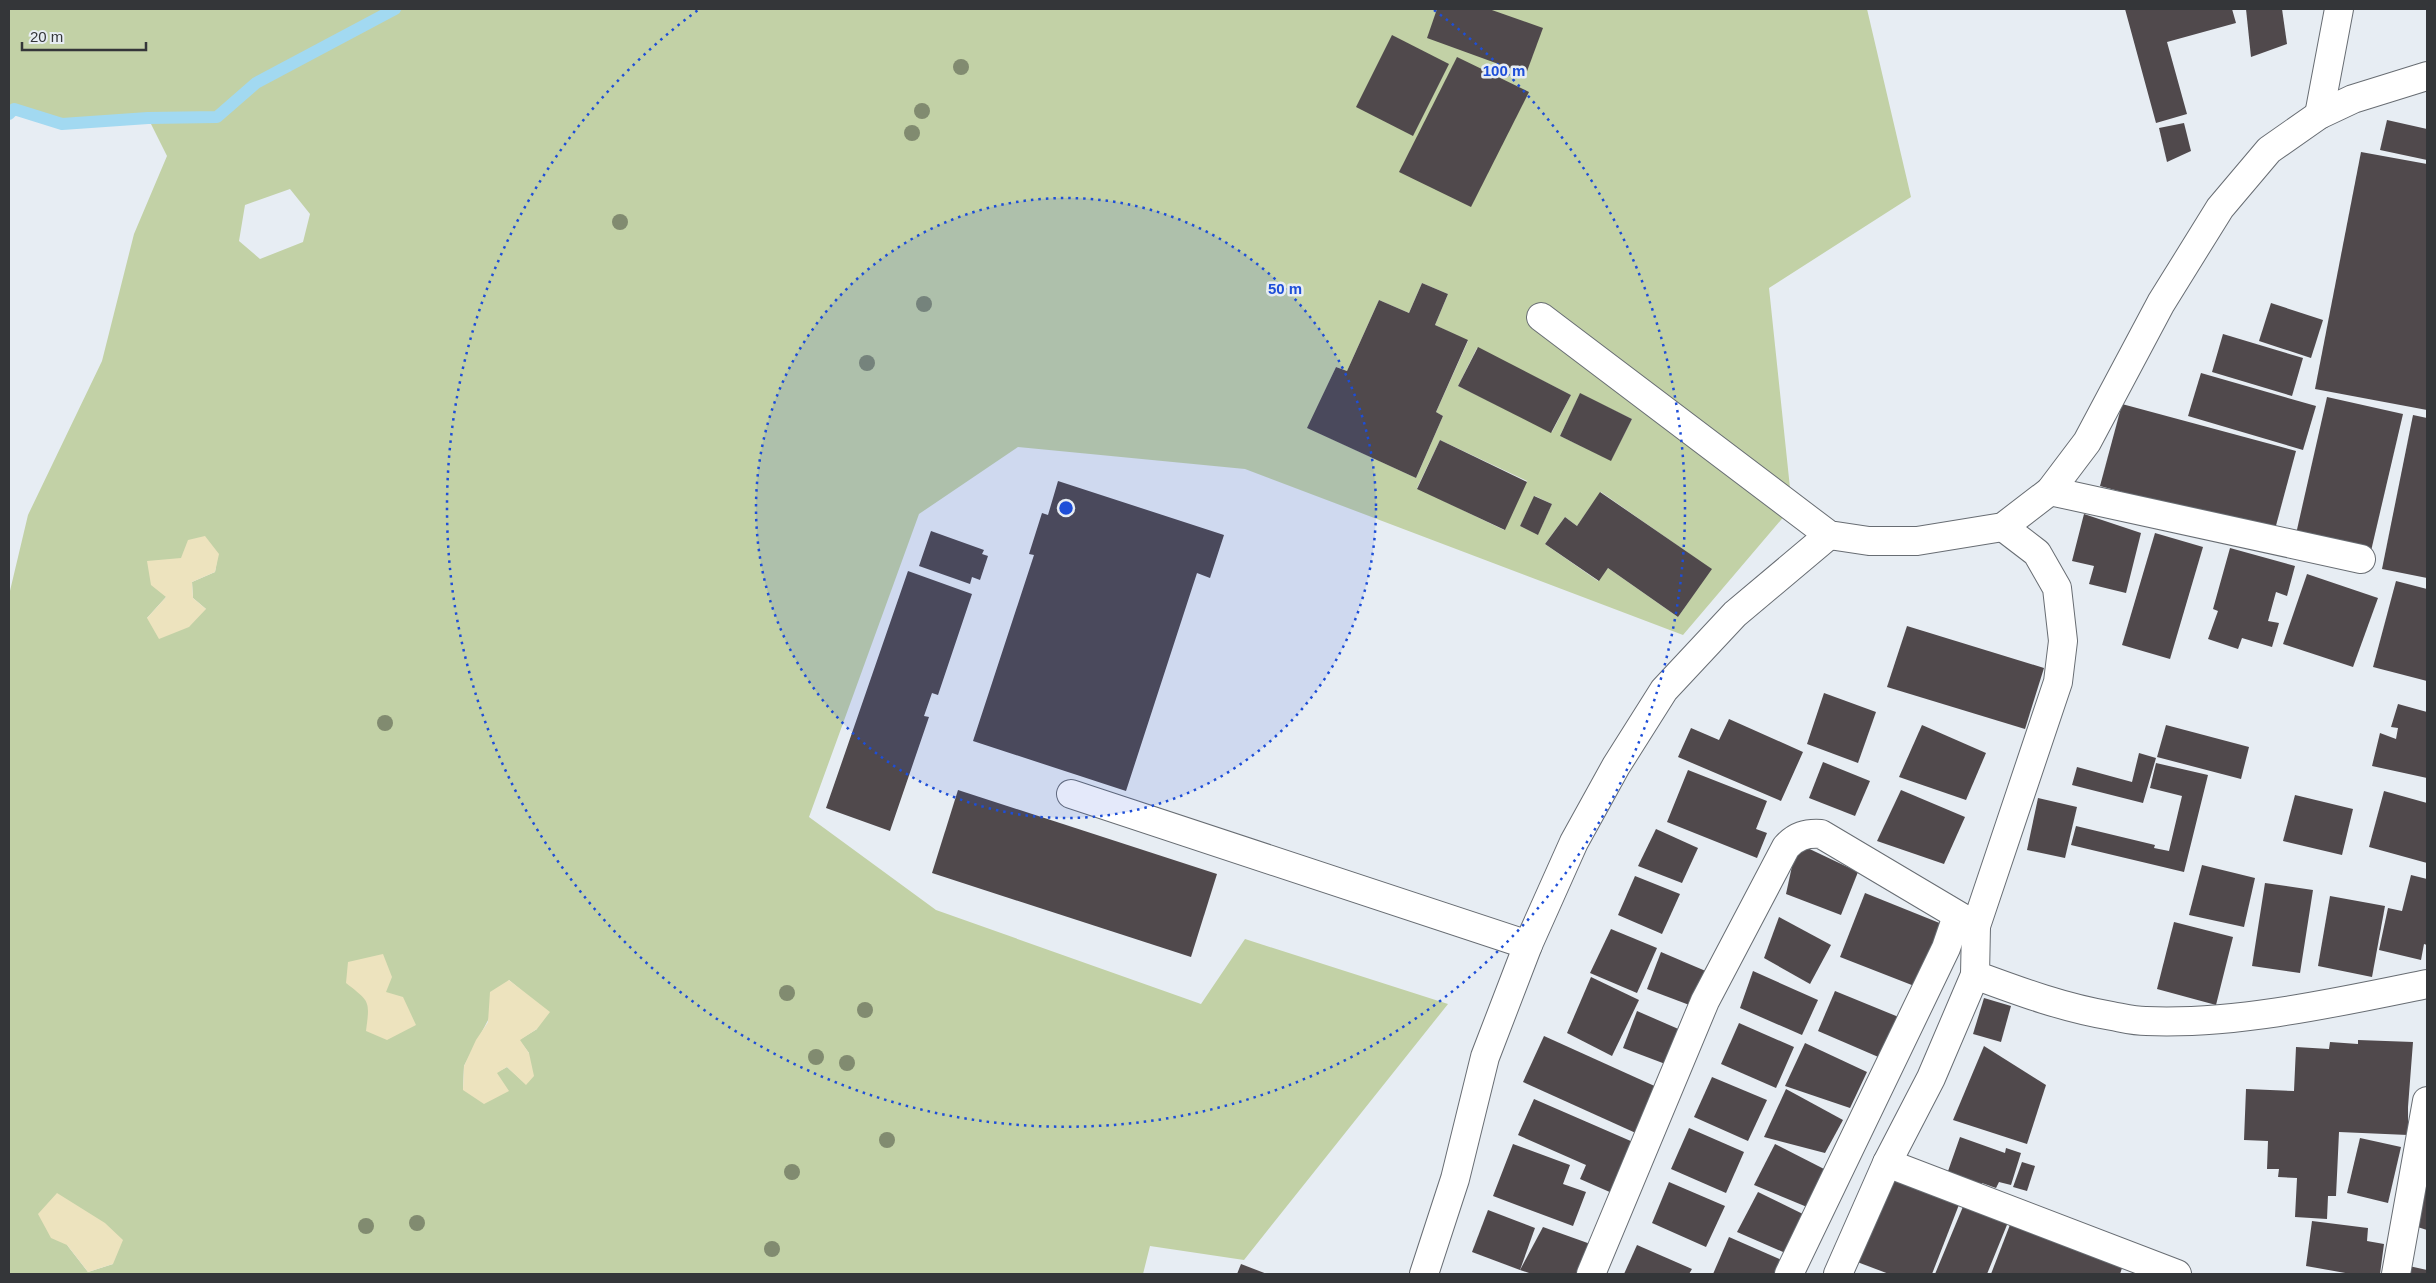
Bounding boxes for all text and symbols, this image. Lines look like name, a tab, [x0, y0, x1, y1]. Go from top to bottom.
scale bar	[22, 20, 146, 52]
text: 20 m	[30, 28, 63, 45]
text: 100 m	[1483, 62, 1525, 79]
text: 50 m	[1268, 280, 1302, 297]
centre of rings	[1057, 499, 1075, 517]

